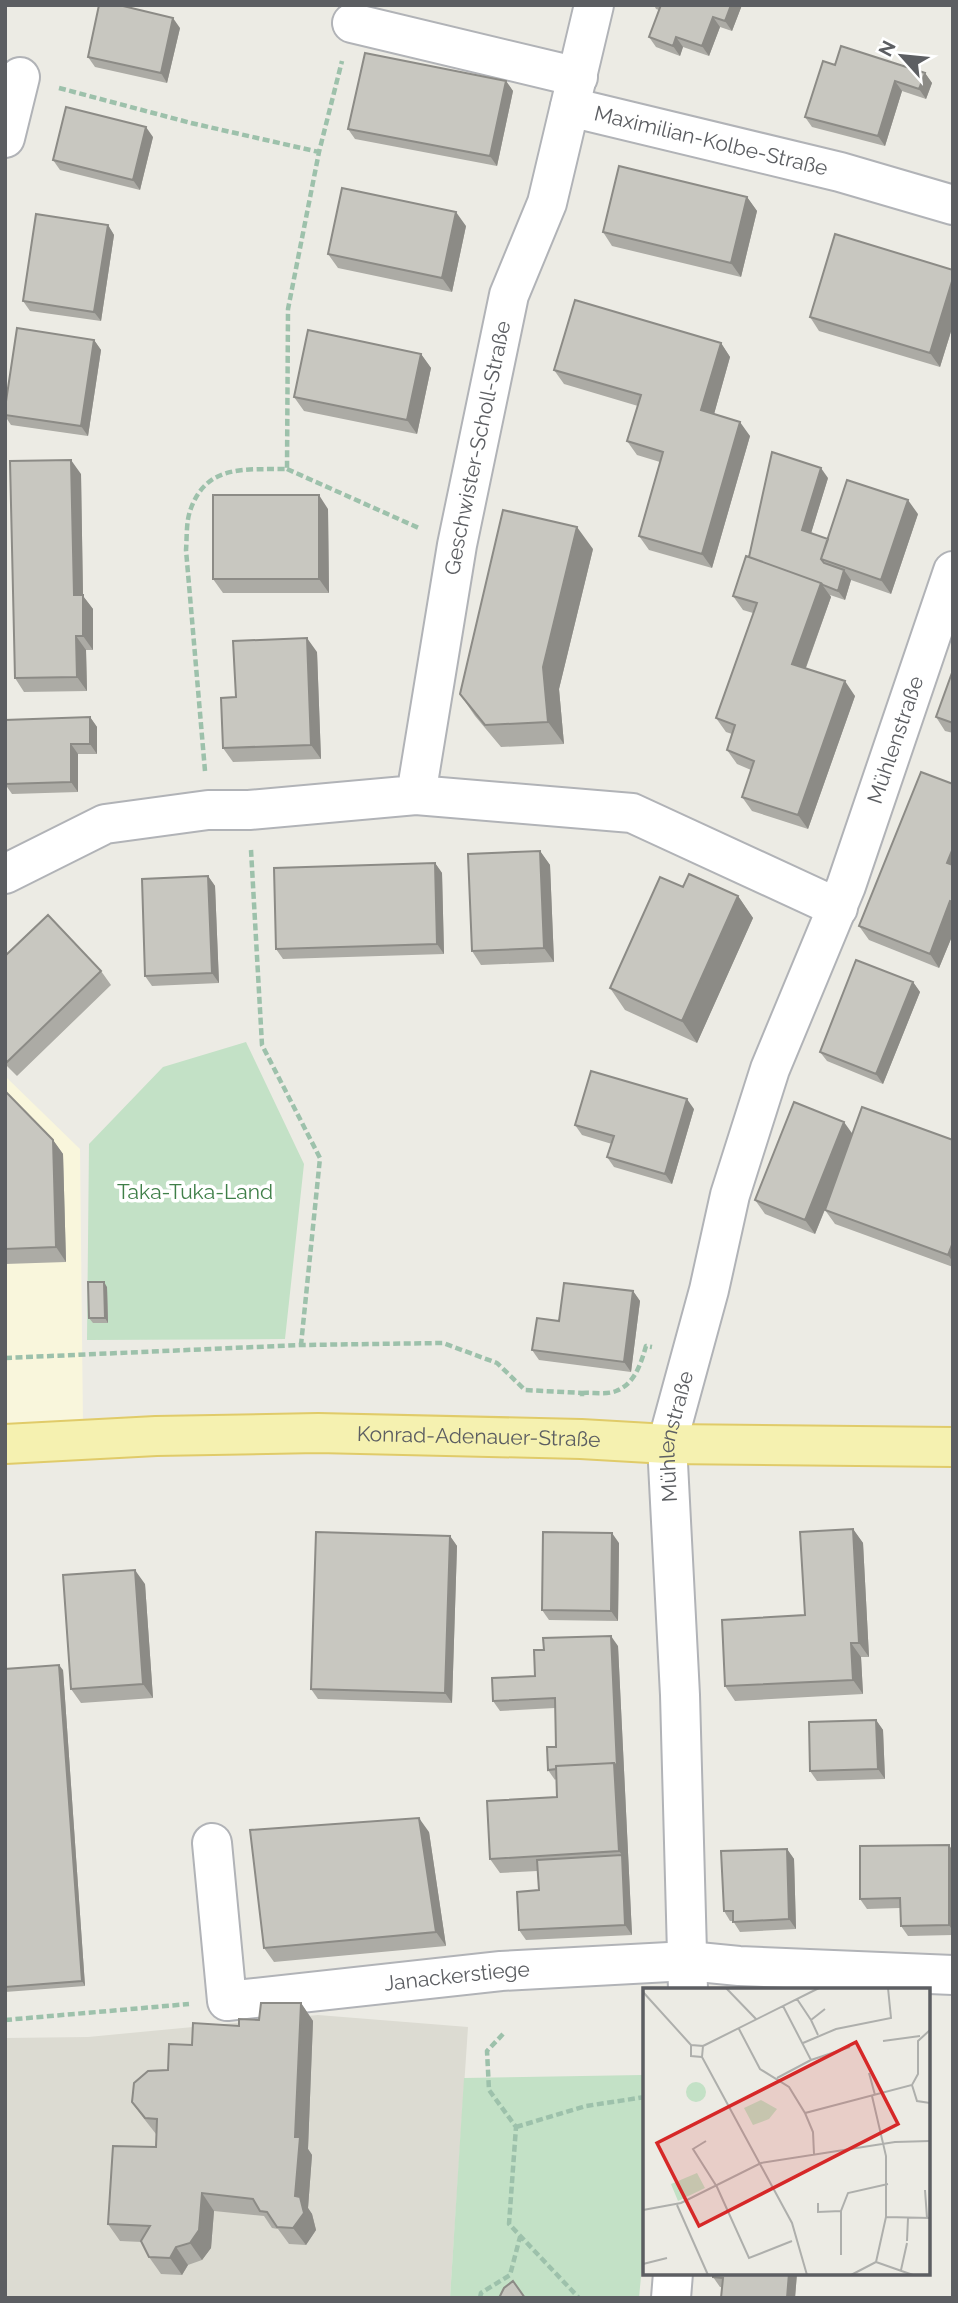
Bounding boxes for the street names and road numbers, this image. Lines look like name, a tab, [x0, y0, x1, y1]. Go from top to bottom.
street label: Maximilian-Kolbe-Straße	[592, 100, 830, 181]
street label: Geschwister-Scholl-Straße	[439, 318, 515, 577]
street label: Mühlenstraße	[862, 673, 928, 807]
street label: Mühlenstraße	[654, 1368, 698, 1503]
street label: Konrad-Adenauer-Straße	[357, 1421, 601, 1452]
street label: Janackerstiege	[383, 1956, 530, 1996]

